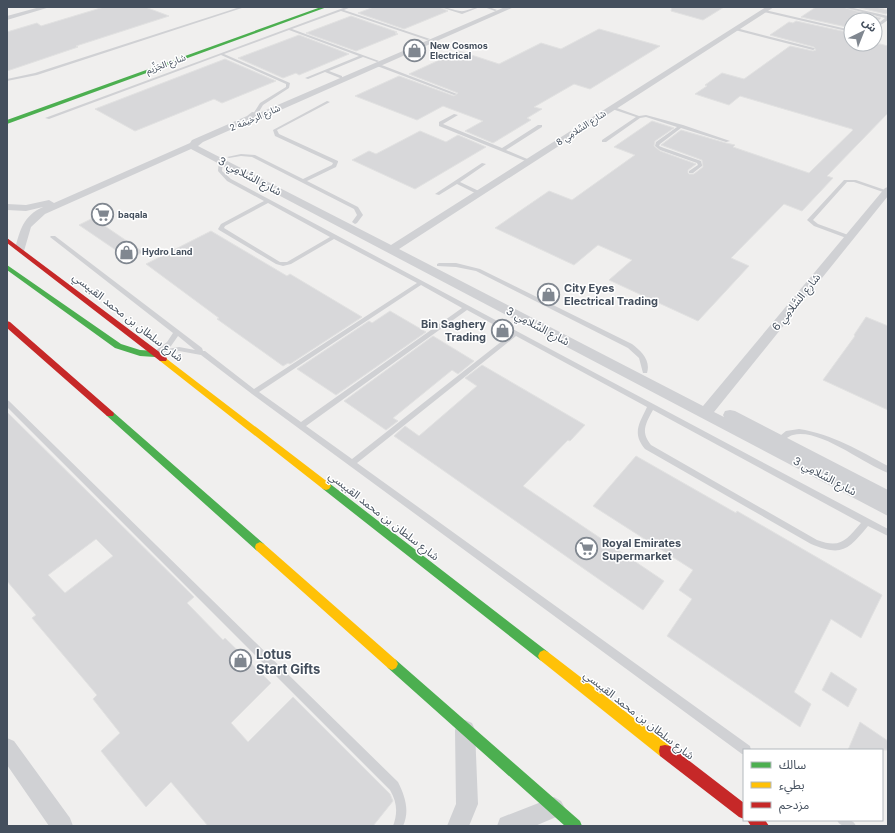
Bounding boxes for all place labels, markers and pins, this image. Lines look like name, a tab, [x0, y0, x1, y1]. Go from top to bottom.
shop icon: New Cosmos Electrical	[401, 38, 427, 64]
place label: New Cosmos Electrical	[430, 40, 488, 61]
supermarket icon: baqala	[90, 202, 116, 228]
place label: baqala	[118, 209, 148, 220]
shop icon: Hydro Land	[113, 239, 139, 265]
place label: Hydro Land	[142, 246, 193, 257]
shop icon: City Eyes Electrical Trading	[535, 281, 561, 307]
place label: City Eyes Electrical Trading	[564, 281, 658, 308]
place label: Bin Saghery Trading	[421, 317, 486, 344]
shop icon: Bin Saghery Trading	[489, 317, 515, 343]
supermarket icon: Royal Emirates Supermarket	[573, 536, 599, 562]
place label: Royal Emirates Supermarket	[602, 536, 681, 563]
place label: Lotus Start Gifts	[256, 646, 320, 677]
shop icon: Lotus Start Gifts	[228, 648, 254, 674]

